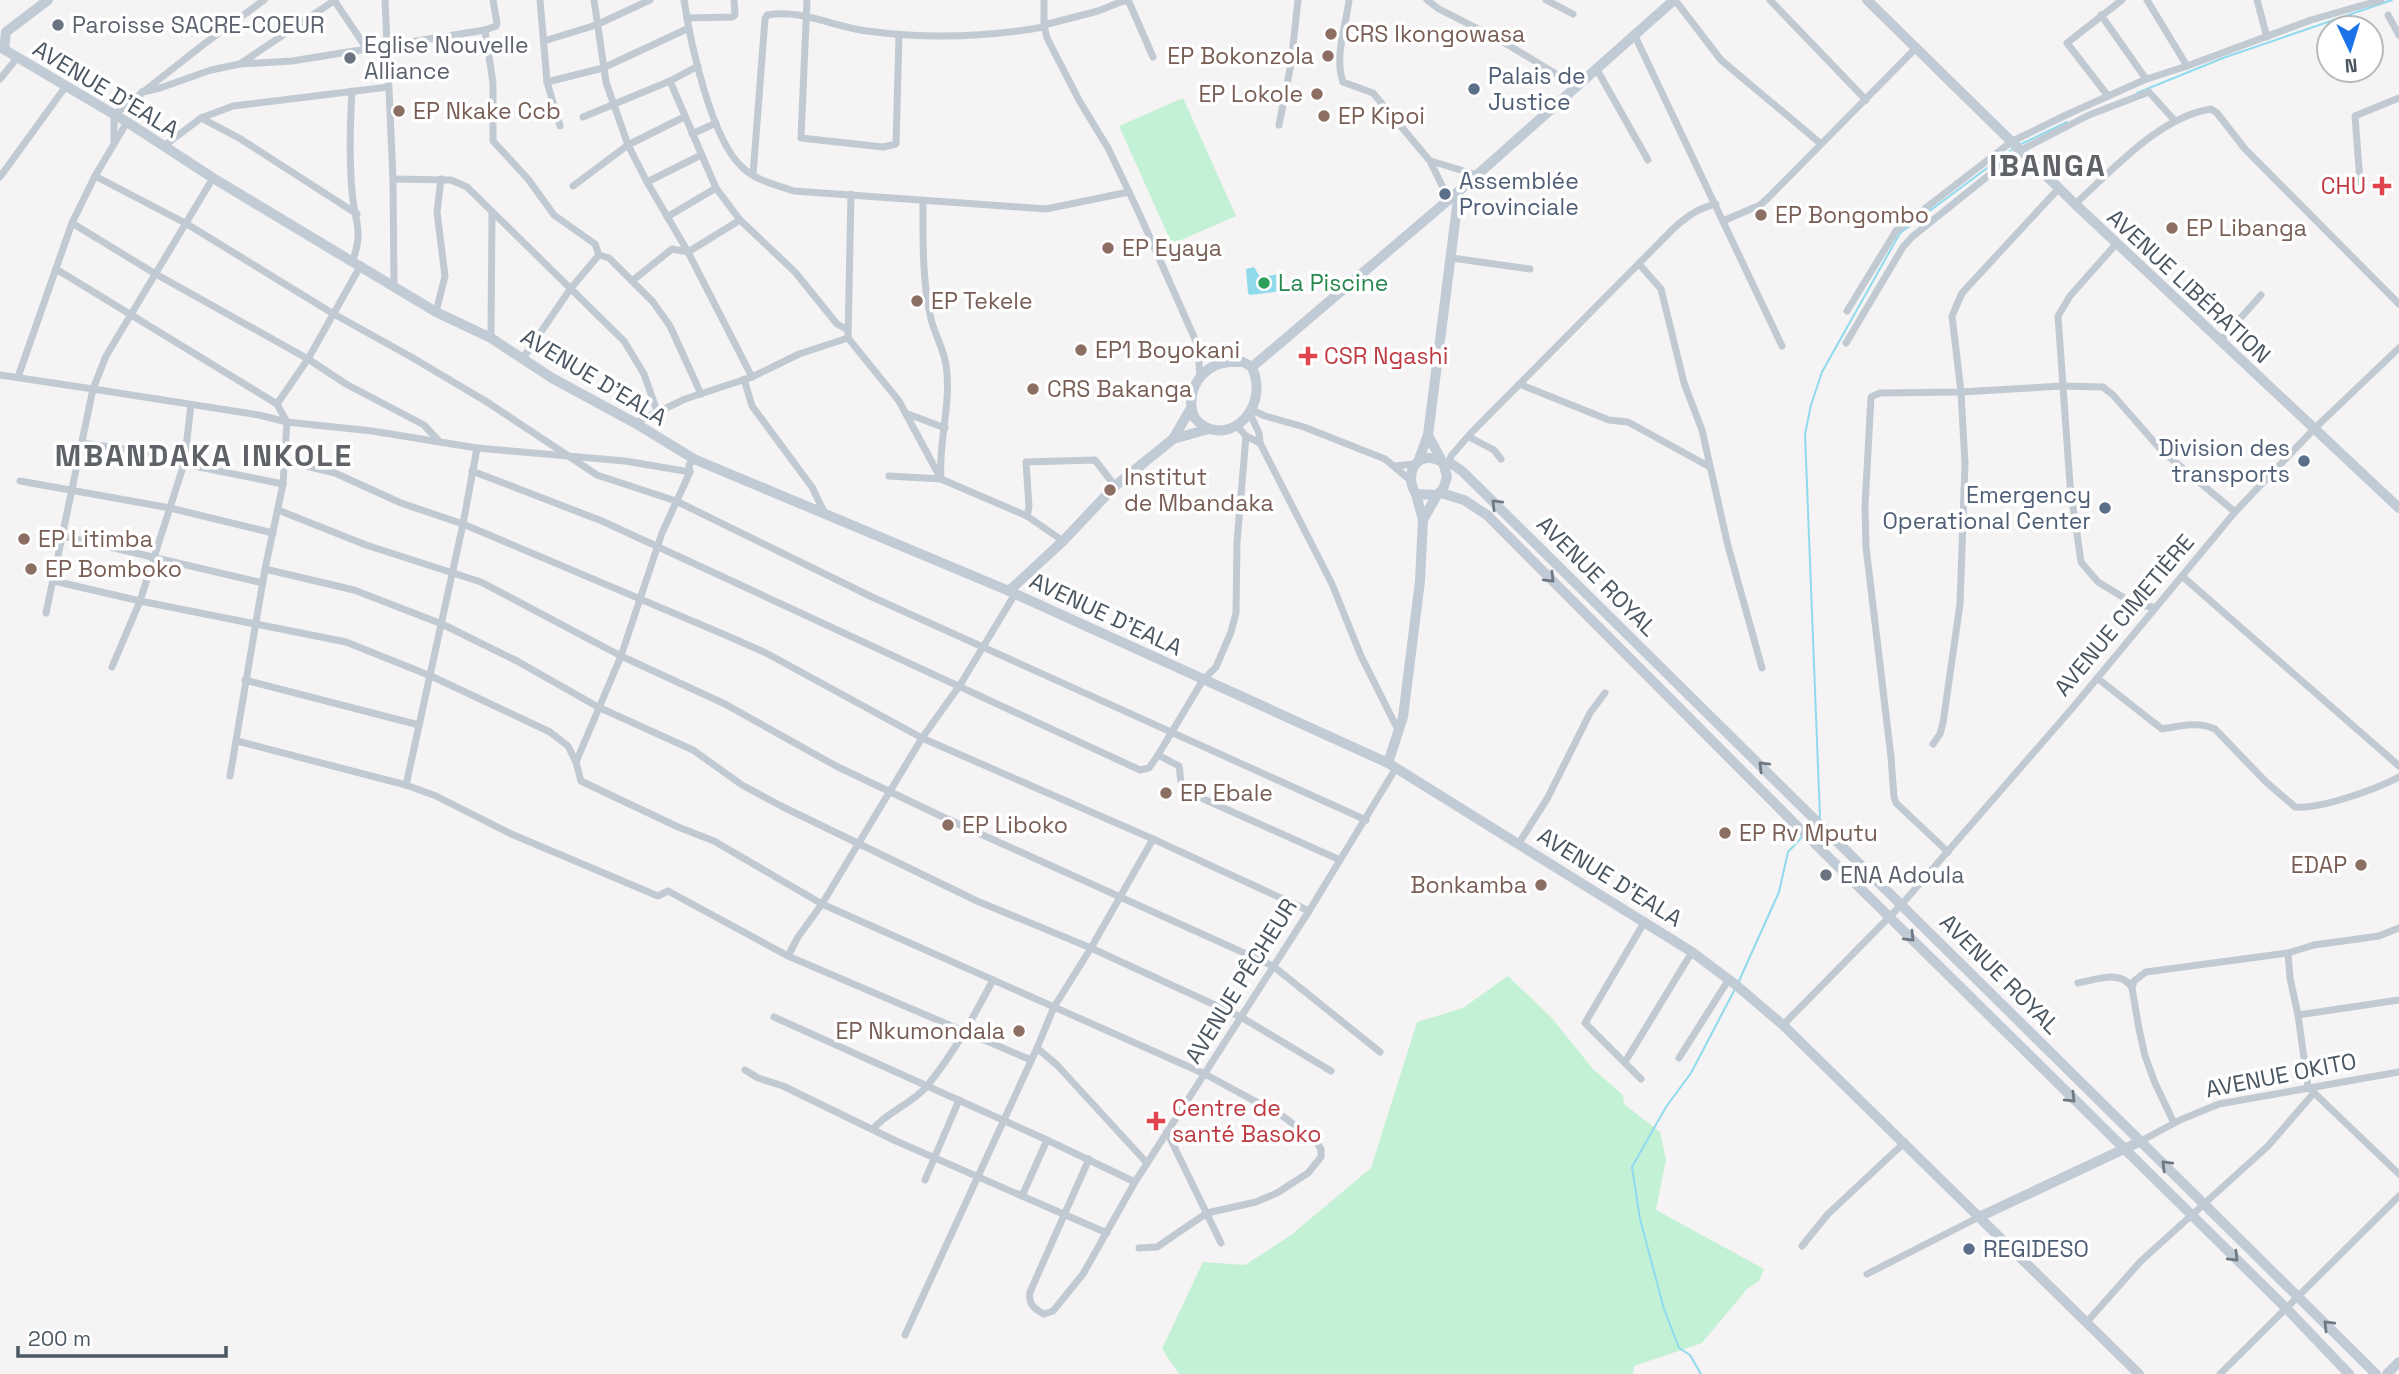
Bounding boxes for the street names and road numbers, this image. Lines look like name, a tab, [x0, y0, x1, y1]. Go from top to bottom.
street label: AVENUE D'EALA	[27, 34, 185, 144]
street label: AVENUE LIBÉRATION	[2101, 202, 2277, 370]
street label: AVENUE D'EALA	[515, 322, 673, 432]
street label: AVENUE ROYAL	[1530, 509, 1664, 643]
street label: AVENUE CIMETIÈRE	[2047, 528, 2201, 702]
street label: AVENUE D'EALA	[1025, 565, 1187, 663]
street label: AVENUE D'EALA	[1532, 821, 1688, 933]
street label: AVENUE PÊCHEUR	[1178, 893, 1304, 1069]
street label: AVENUE ROYAL	[1933, 907, 2067, 1041]
street label: AVENUE OKITO	[2203, 1046, 2359, 1104]

